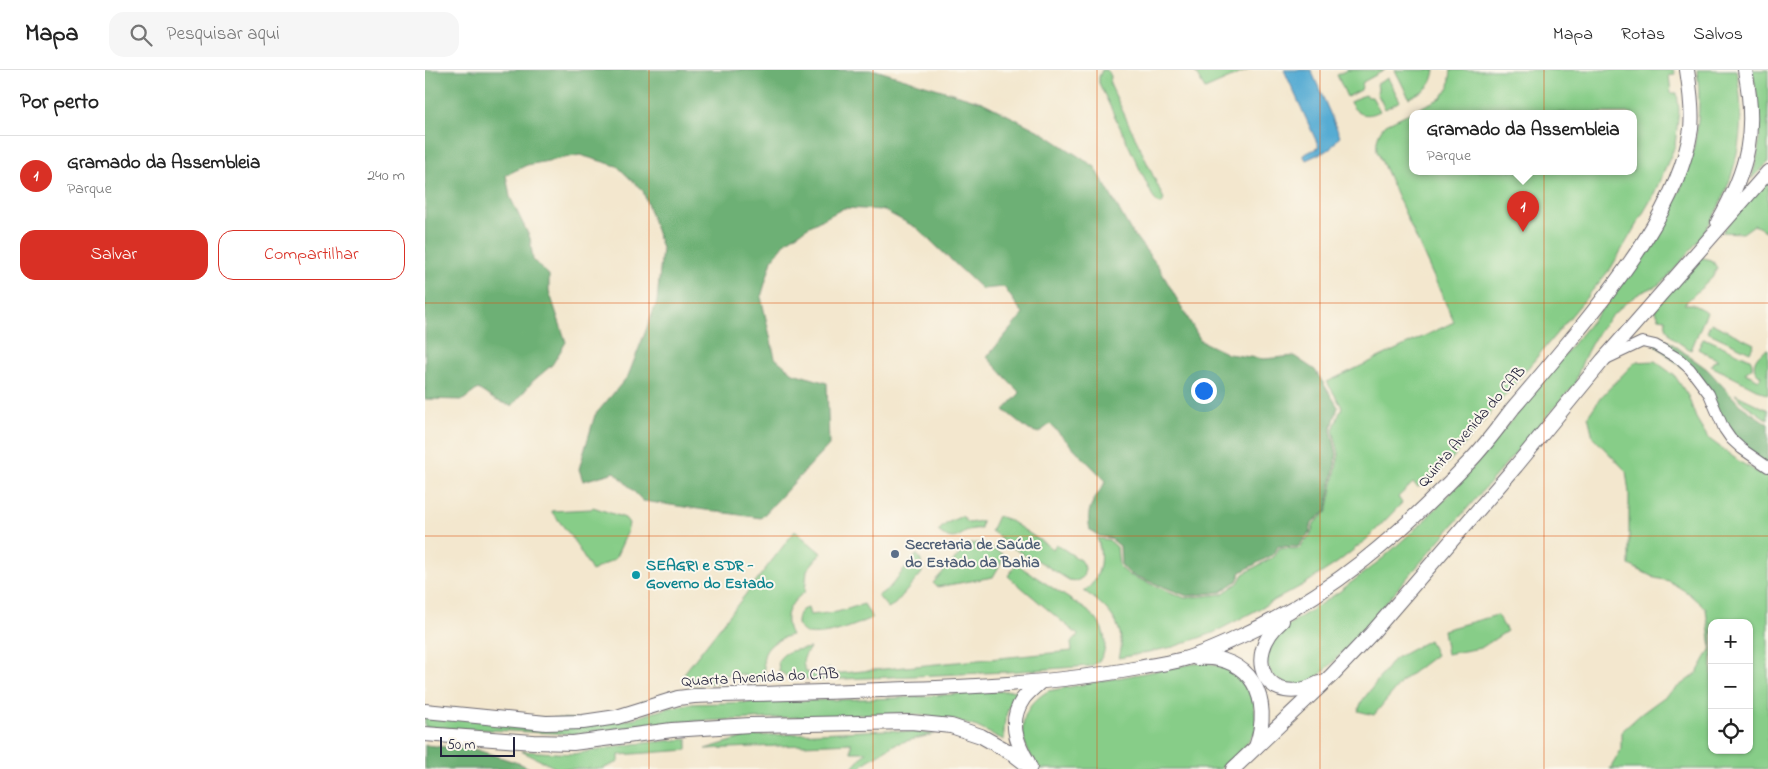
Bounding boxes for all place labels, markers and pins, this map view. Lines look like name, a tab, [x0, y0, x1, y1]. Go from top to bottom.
pin: 1	[1507, 191, 1539, 232]
place label: Secretaria de Saúde do Estado da Bahia	[905, 533, 1041, 575]
marker: Secretaria de Saúde do Estado da Bahia	[889, 548, 901, 560]
place label: SEAGRI e SDR - Governo do Estado	[646, 554, 774, 596]
marker: SEAGRI e SDR - Governo do Estado	[630, 569, 642, 581]

